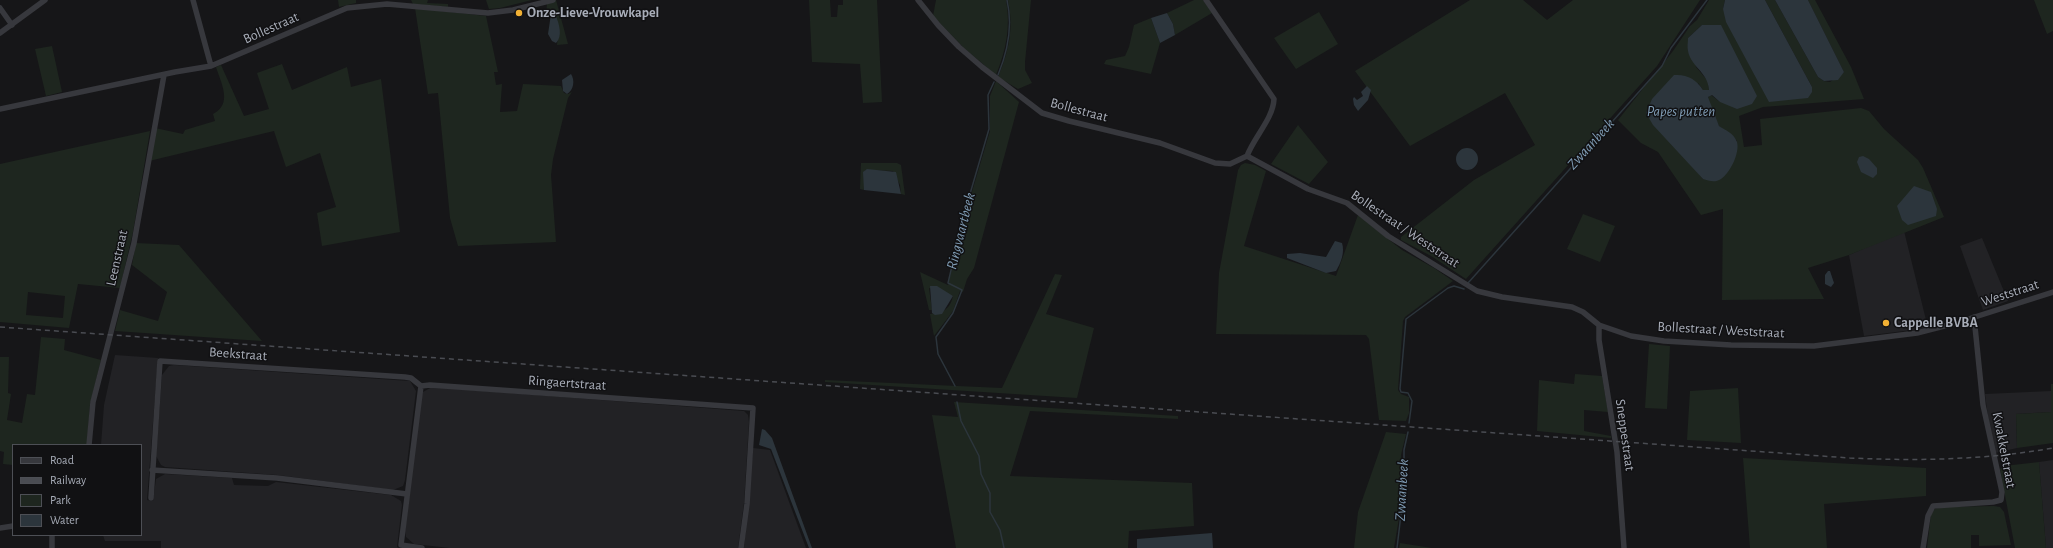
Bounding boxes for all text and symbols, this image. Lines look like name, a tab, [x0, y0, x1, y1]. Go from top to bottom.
place label: Onze-Lieve-Vrouwkapel	[527, 5, 659, 21]
street label: Bollestraat	[241, 8, 301, 48]
marker: Onze-Lieve-Vrouwkapel	[514, 8, 524, 18]
street label: Bollestraat	[1048, 94, 1110, 126]
water label: Papes putten	[1647, 102, 1715, 120]
water label: Zwaanbeek	[1563, 115, 1619, 173]
street label: Bollestraat / Weststraat	[1348, 186, 1462, 272]
water label: Ringvaartbeek	[943, 191, 979, 271]
street label: Leenstraat	[102, 228, 132, 288]
street label: Weststraat	[1979, 276, 2041, 310]
place label: Cappelle BVBA	[1894, 315, 1978, 331]
street label: Bollestraat / Weststraat	[1657, 318, 1785, 342]
marker: Cappelle BVBA	[1881, 318, 1891, 328]
street label: Beekstraat	[208, 344, 268, 364]
street label: Ringaertstraat	[527, 372, 607, 394]
street label: Sneppestraat	[1612, 398, 1638, 472]
street label: Kwakkelstraat	[1988, 411, 2020, 489]
legend	[12, 444, 142, 536]
text: Road	[50, 454, 74, 466]
water label: Zwaanbeek	[1391, 458, 1413, 522]
text: Railway	[50, 474, 86, 486]
text: Park	[50, 494, 71, 506]
text: Water	[50, 514, 79, 526]

